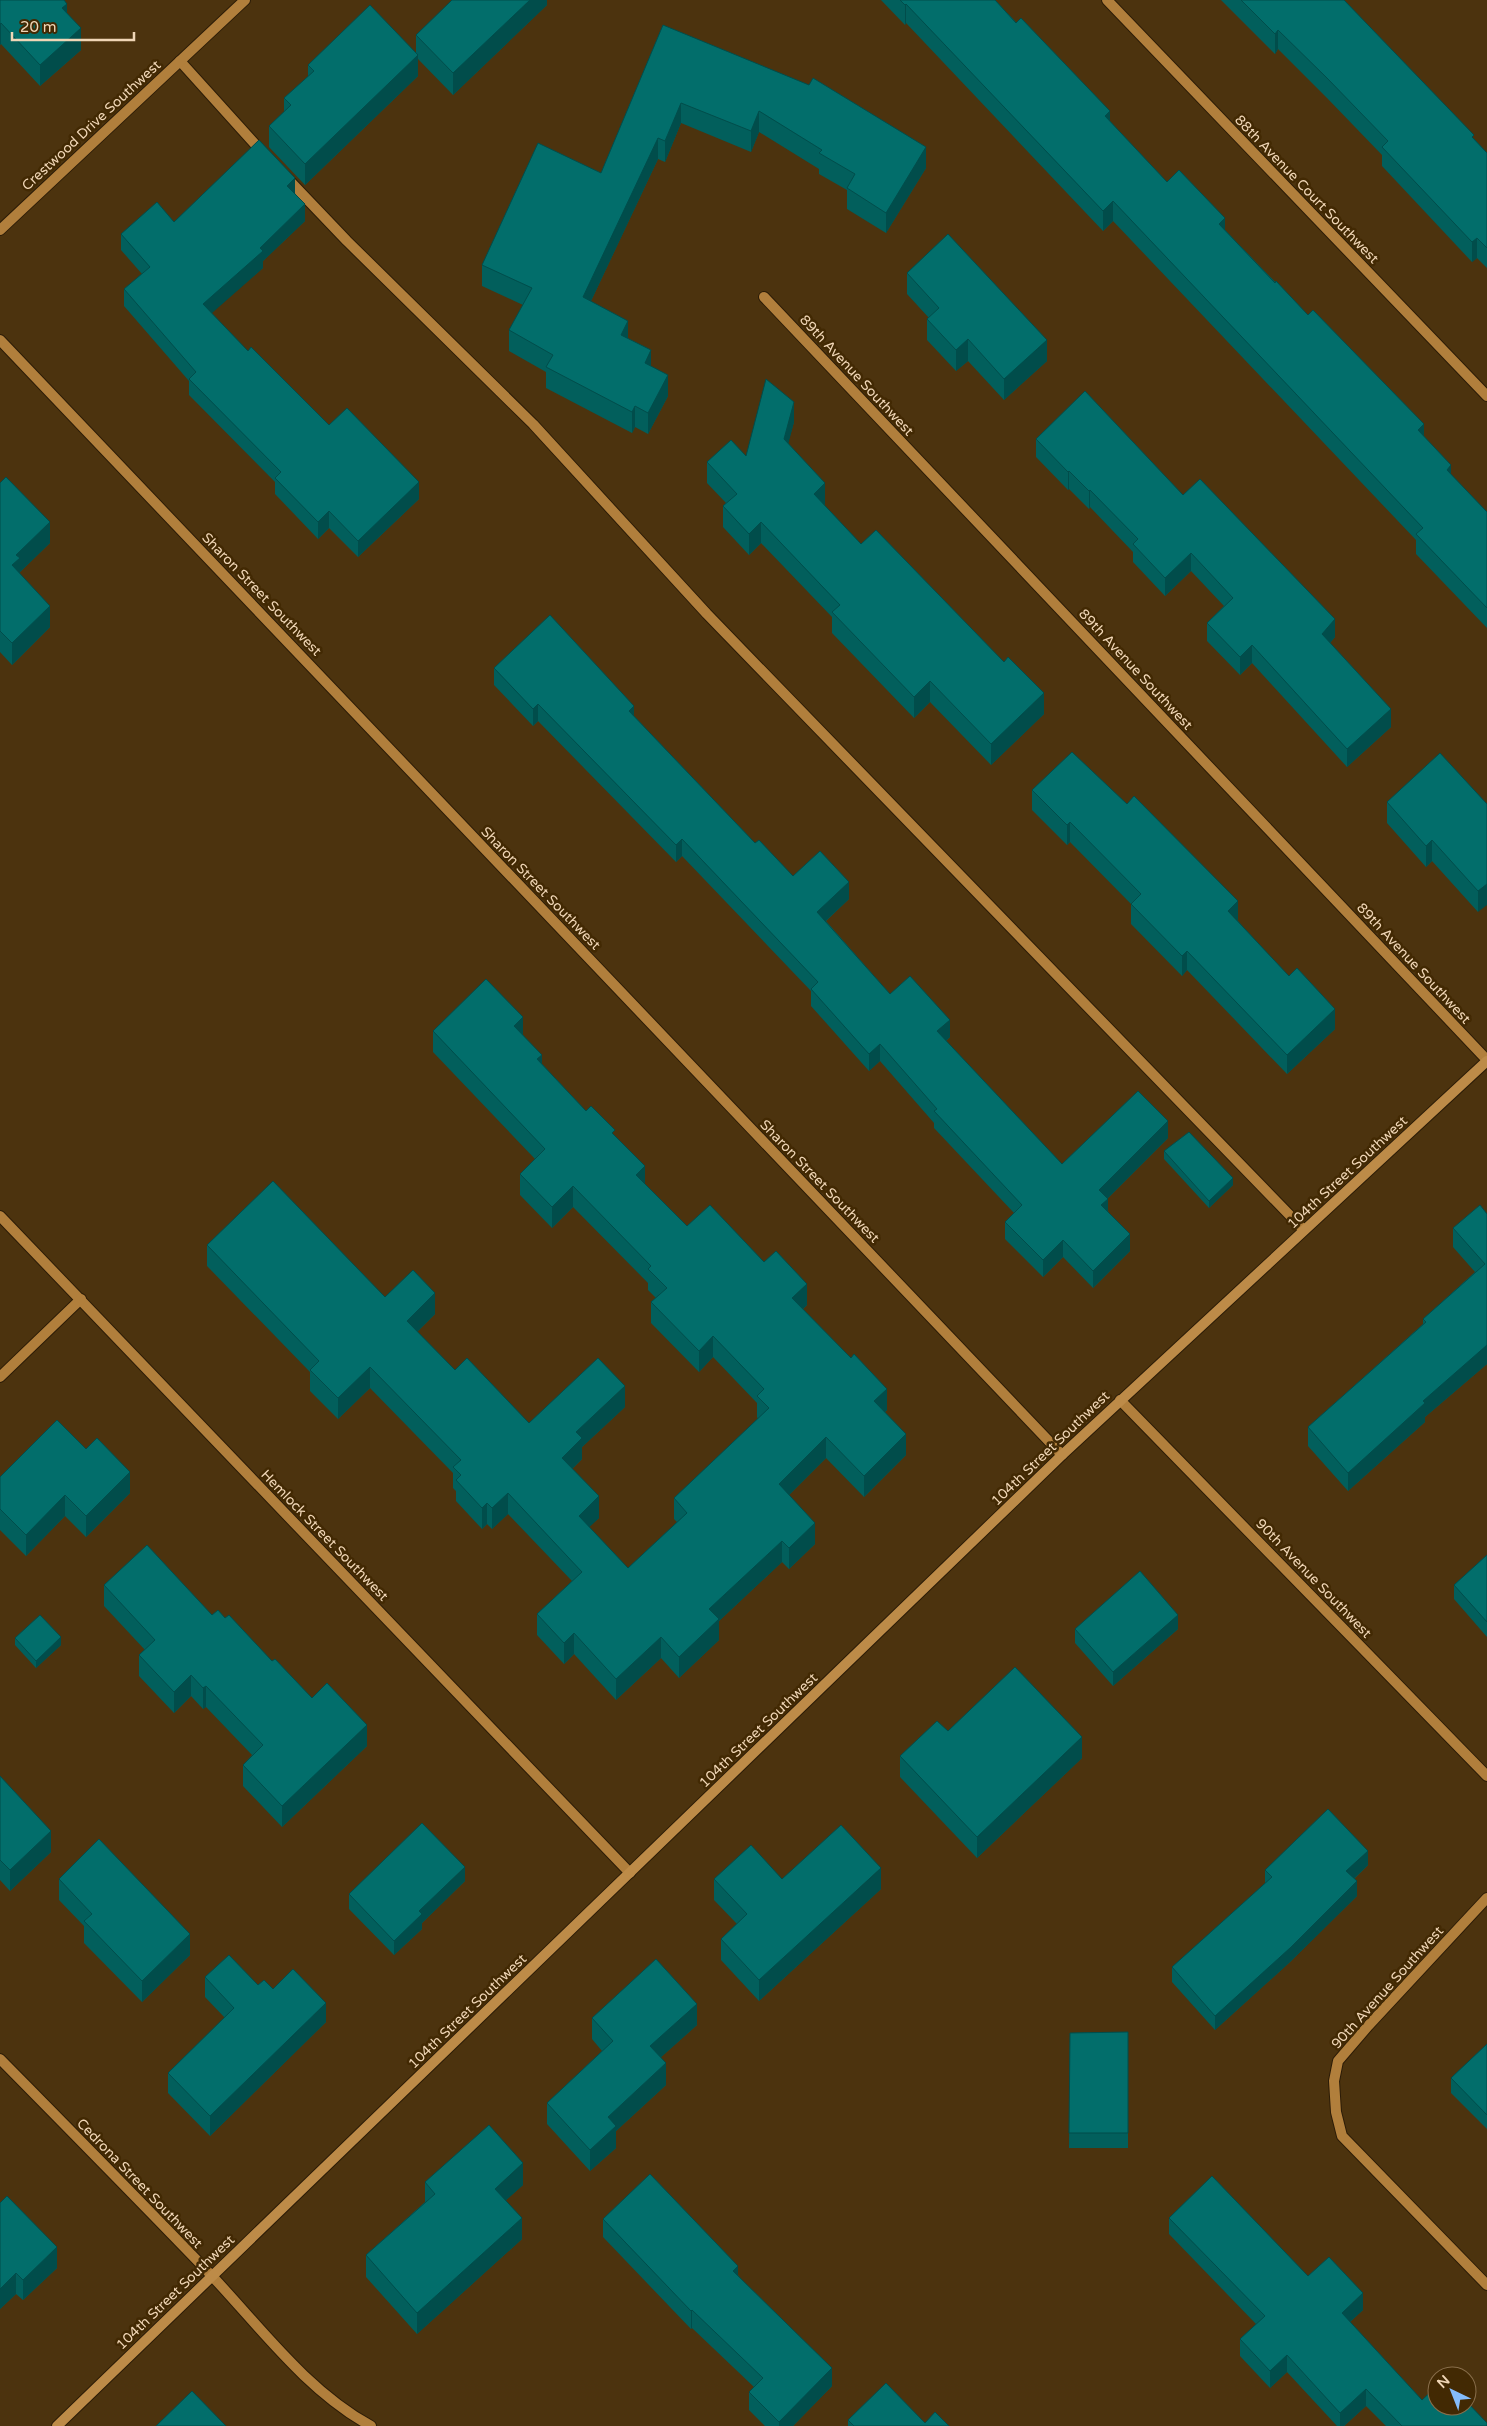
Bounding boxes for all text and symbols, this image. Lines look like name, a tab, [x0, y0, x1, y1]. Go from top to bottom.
scale bar	[12, 10, 135, 42]
text: 20 m	[20, 18, 57, 36]
street label: Crestwood Drive Southwest	[18, 56, 165, 194]
street label: 88th Avenue Court Southwest	[1231, 111, 1383, 268]
street label: 89th Avenue Southwest	[796, 311, 918, 440]
street label: Sharon Street Southwest	[198, 529, 325, 660]
street label: 89th Avenue Southwest	[1075, 605, 1197, 734]
street label: Sharon Street Southwest	[477, 823, 604, 954]
street label: 89th Avenue Southwest	[1353, 899, 1475, 1028]
street label: 104th Street Southwest	[1284, 1112, 1411, 1232]
street label: Sharon Street Southwest	[756, 1116, 883, 1247]
street label: 104th Street Southwest	[988, 1387, 1113, 1509]
street label: Hemlock Street Southwest	[257, 1466, 392, 1605]
street label: 90th Avenue Southwest	[1252, 1515, 1375, 1642]
street label: 104th Street Southwest	[696, 1669, 821, 1791]
street label: 90th Avenue Southwest	[1328, 1922, 1447, 2052]
street label: 104th Street Southwest	[405, 1950, 530, 2072]
street label: Cedrona Street Southwest	[73, 2115, 207, 2252]
street label: 104th Street Southwest	[113, 2231, 238, 2353]
north arrow	[1427, 2366, 1477, 2416]
text: N	[1434, 2372, 1453, 2392]

